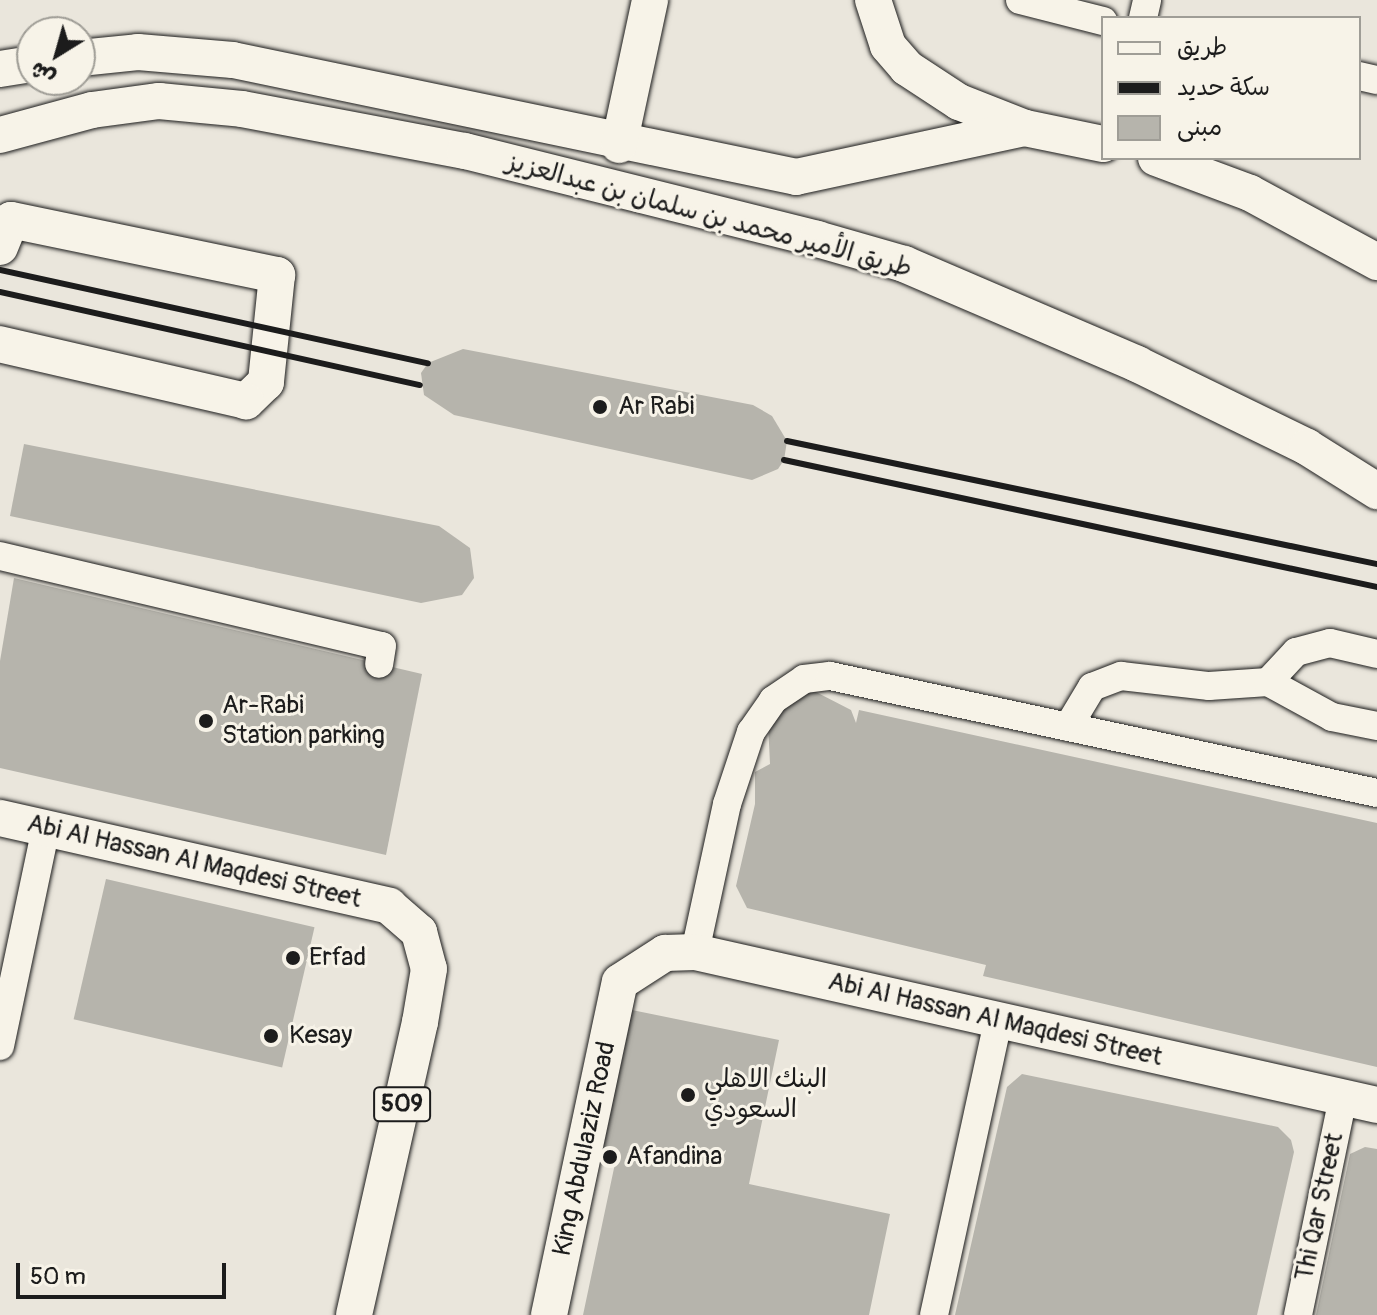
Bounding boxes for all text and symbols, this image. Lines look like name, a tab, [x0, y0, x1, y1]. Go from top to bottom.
north arrow	[16, 16, 96, 96]
legend	[1101, 16, 1361, 160]
text: طريق	[1177, 33, 1227, 62]
text: ش	[25, 55, 61, 92]
text: سكة حديد	[1177, 73, 1270, 102]
text: مبنى	[1177, 113, 1222, 142]
street label: طريق الأمير محمد بن سلمان بن عبدالعزيز	[503, 147, 915, 285]
place label: Ar Rabi	[618, 391, 694, 423]
marker: Ar Rabi	[589, 396, 611, 418]
place label: Ar-Rabi Station parking	[222, 690, 385, 752]
marker: Ar-Rabi Station parking	[197, 712, 215, 730]
street label: Abi Al Hassan Al Maqdesi Street	[24, 808, 364, 916]
place label: Erfad	[309, 942, 366, 974]
marker: Erfad	[284, 949, 302, 967]
street label: Abi Al Hassan Al Maqdesi Street	[825, 966, 1165, 1074]
place label: Kesay	[289, 1020, 352, 1052]
marker: Kesay	[260, 1025, 282, 1047]
street label: King Abdulaziz Road	[547, 1039, 623, 1259]
place label: البنك الاهلي السعودي	[704, 1064, 827, 1126]
road number: 509	[372, 1084, 432, 1124]
marker: البنك الاهلي السعودي	[679, 1086, 697, 1104]
street label: Thi Qar Street	[1289, 1130, 1351, 1284]
place label: Afandina	[626, 1141, 722, 1173]
marker: Afandina	[601, 1148, 619, 1166]
scale bar	[20, 1247, 230, 1297]
text: 50 m	[30, 1262, 86, 1291]

